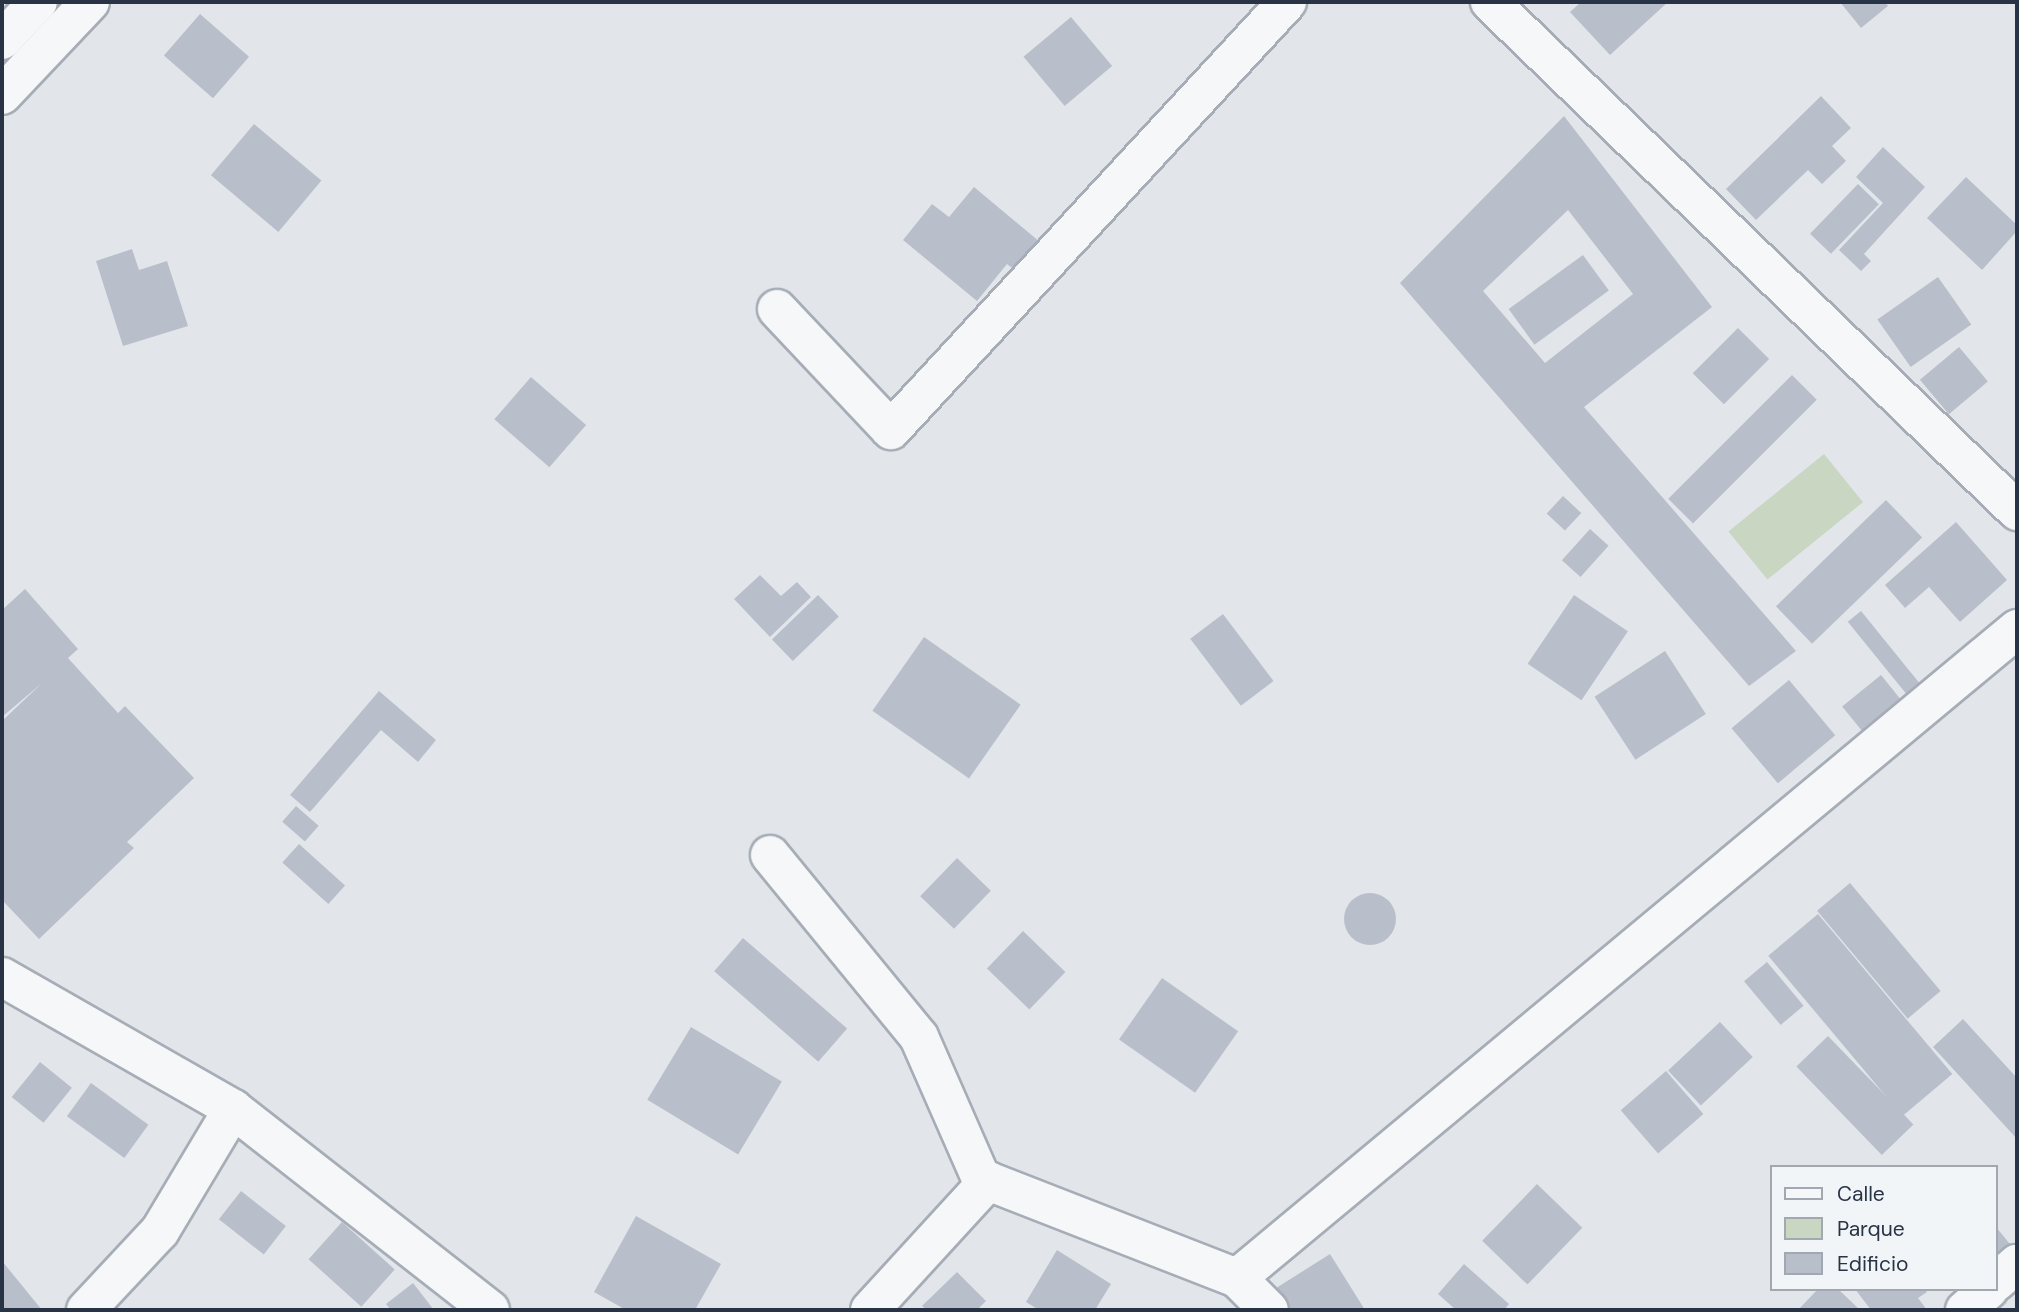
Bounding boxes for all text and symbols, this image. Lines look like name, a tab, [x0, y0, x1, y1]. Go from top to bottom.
legend	[1770, 1165, 1998, 1291]
text: Calle	[1837, 1180, 1885, 1208]
text: Parque	[1837, 1215, 1905, 1243]
text: Edificio	[1837, 1250, 1908, 1278]

